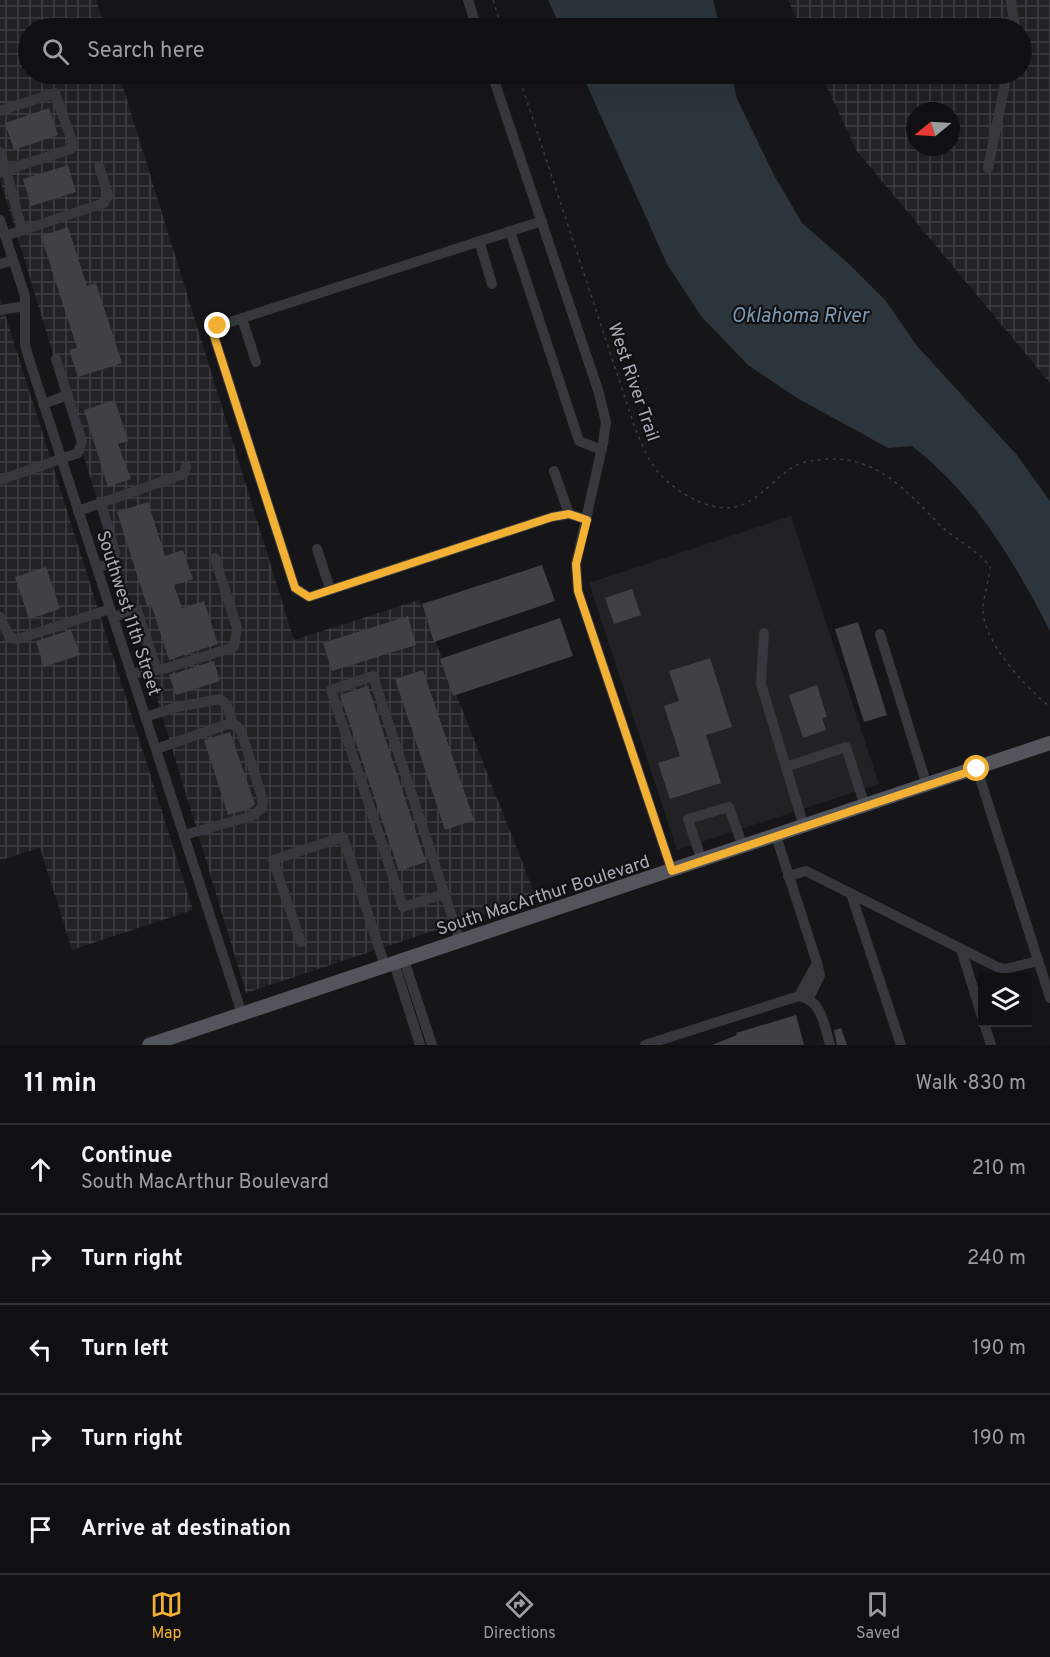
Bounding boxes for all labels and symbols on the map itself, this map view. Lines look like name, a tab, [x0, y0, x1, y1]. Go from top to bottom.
north arrow	[906, 102, 960, 156]
water label: Oklahoma River	[731, 304, 870, 330]
route end	[204, 312, 230, 338]
street label: West River Trail	[602, 320, 664, 445]
street label: Southwest 11th Street	[90, 528, 165, 699]
route start	[963, 755, 989, 781]
street label: South MacArthur Boulevard	[434, 851, 653, 942]

